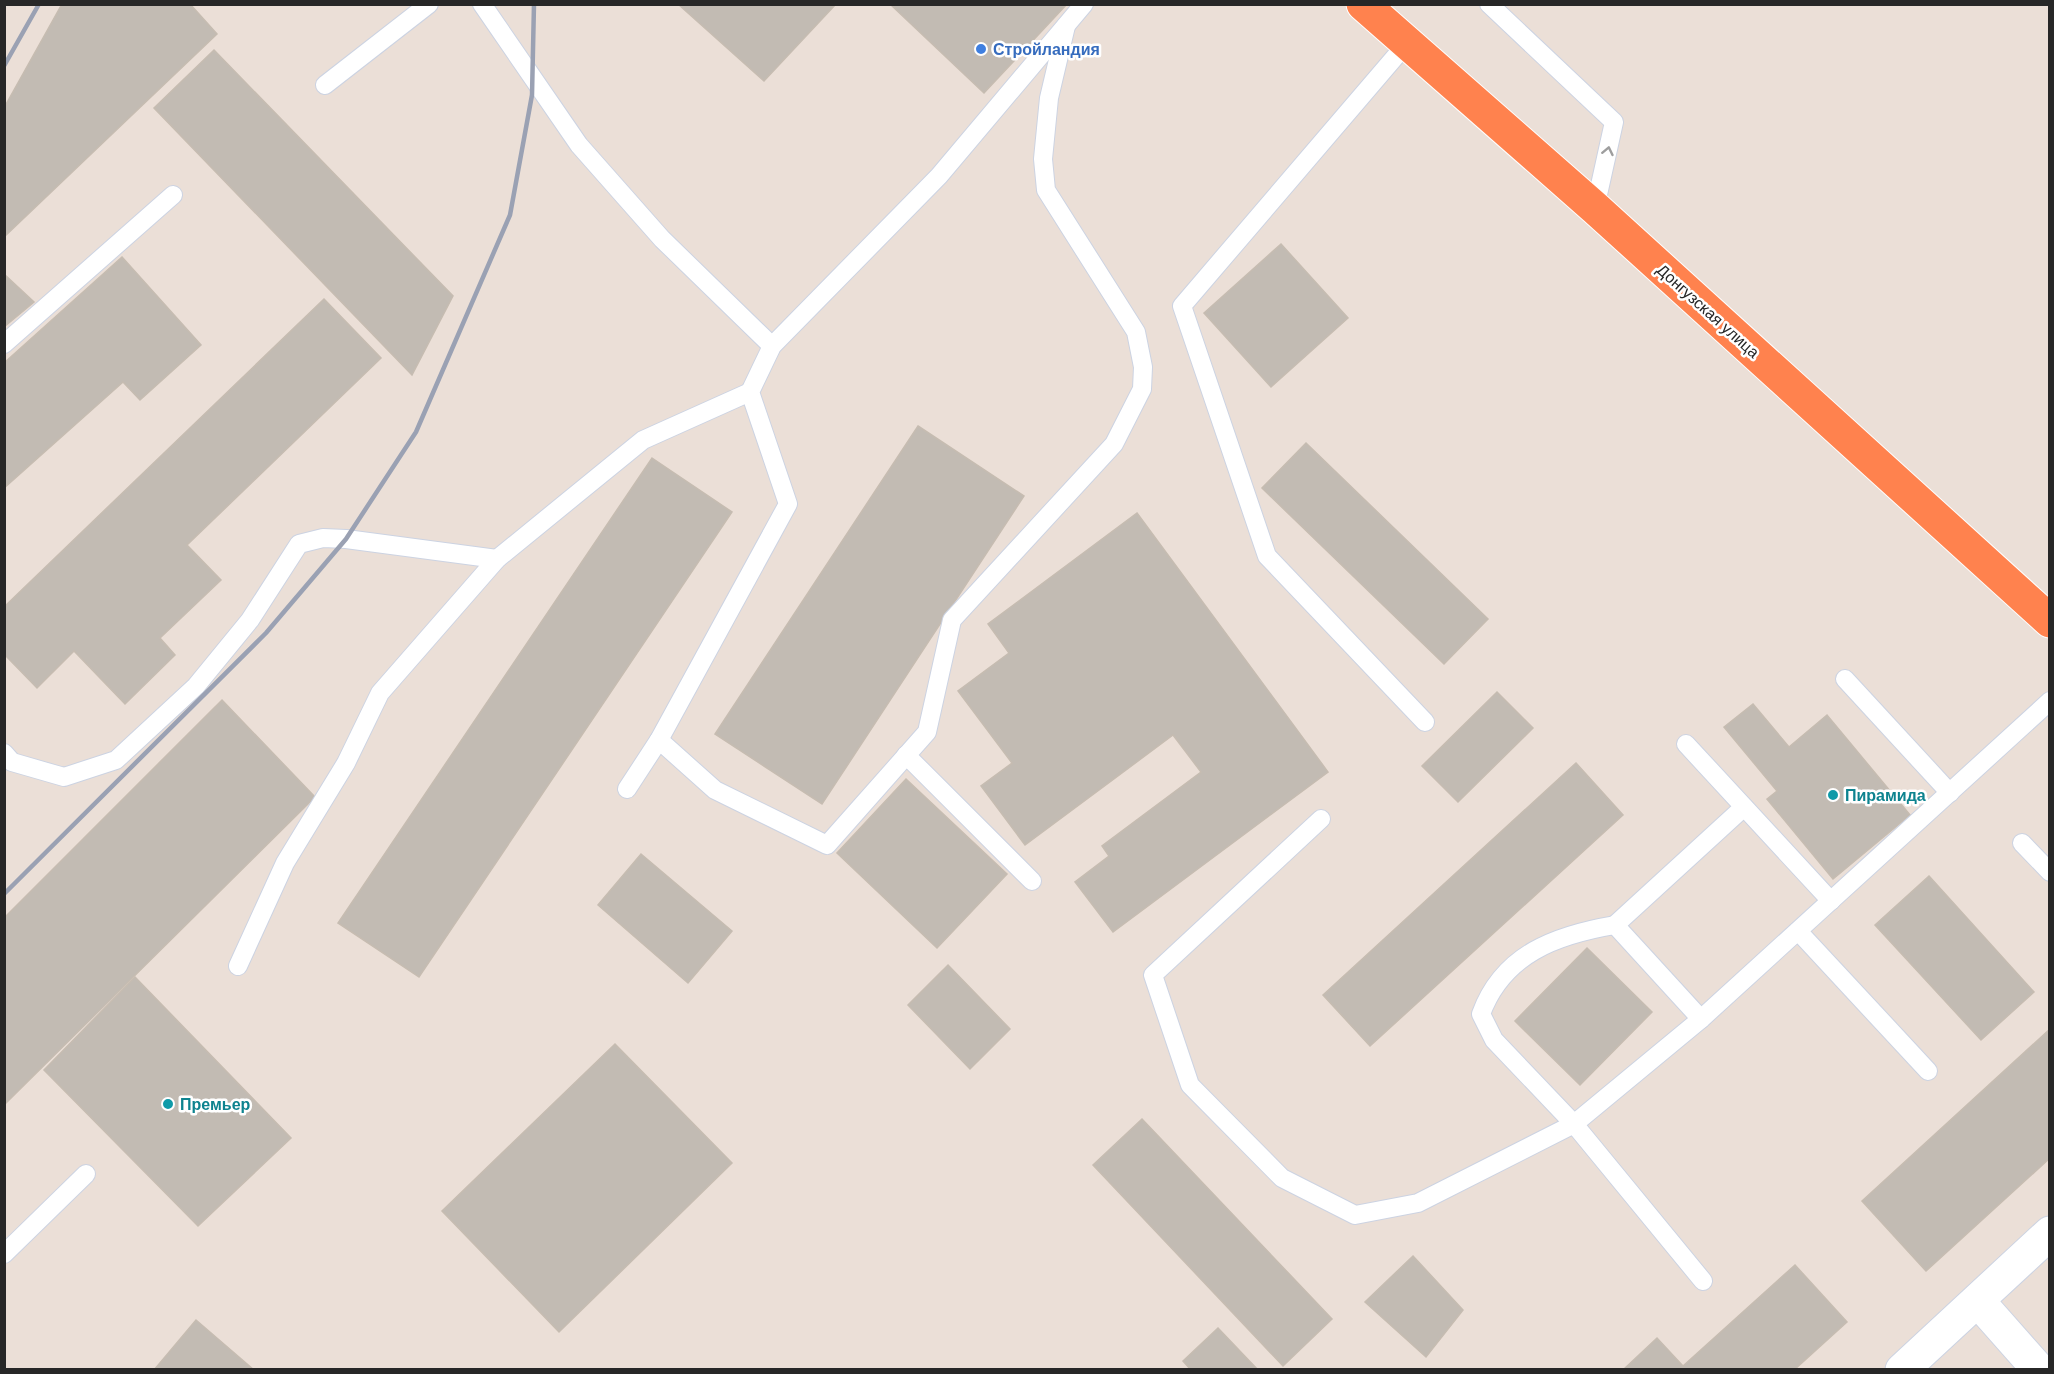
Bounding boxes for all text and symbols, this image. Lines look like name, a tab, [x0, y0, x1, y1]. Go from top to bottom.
place label: Стройландия	[993, 41, 1100, 58]
marker: Стройландия	[974, 42, 988, 56]
one-way arrow	[1600, 146, 1613, 156]
street label: Донгузская улица	[1654, 261, 1762, 361]
place label: Пирамида	[1845, 787, 1926, 804]
marker: Пирамида	[1826, 788, 1840, 802]
place label: Премьер	[180, 1096, 251, 1113]
marker: Премьер	[161, 1097, 175, 1111]

